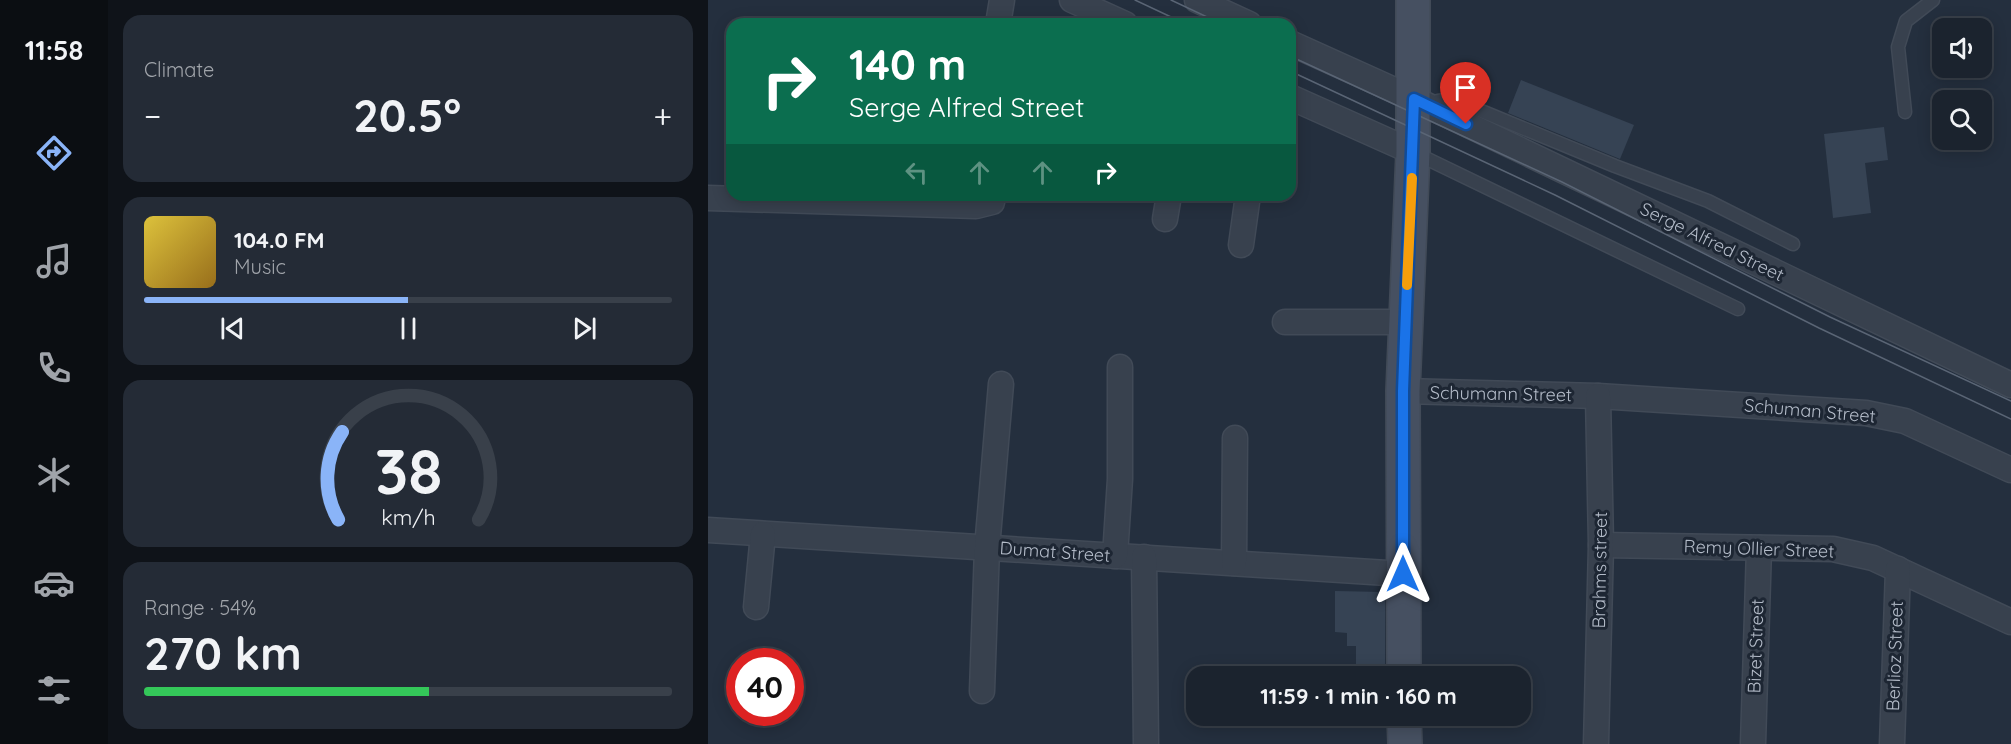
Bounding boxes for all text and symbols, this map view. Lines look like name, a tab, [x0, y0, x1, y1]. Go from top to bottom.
map controls	[1932, 18, 1992, 150]
button: sound	[1932, 18, 1992, 78]
text: 11:58	[25, 33, 83, 67]
text: 140 m	[849, 38, 966, 91]
icon: right	[750, 42, 828, 120]
text: Climate	[144, 57, 214, 82]
pin	[1440, 62, 1491, 124]
icon: arrive	[1449, 71, 1482, 104]
text: 20.5°	[353, 87, 461, 143]
text: Serge Alfred Street	[849, 90, 1084, 124]
button: search	[1932, 90, 1992, 150]
text: −	[144, 95, 161, 136]
text: +	[653, 95, 672, 136]
icon: directions	[33, 132, 75, 174]
icon: left	[900, 156, 933, 189]
icon: ahead	[963, 156, 996, 189]
icon: ahead	[1026, 156, 1059, 189]
icon: right	[1089, 156, 1122, 189]
street label: Serge Alfred Street	[1637, 197, 1788, 286]
text: 104.0 FM	[234, 226, 325, 254]
icon: music	[33, 240, 75, 282]
text: Music	[234, 254, 286, 279]
icon: previous	[216, 312, 249, 345]
icon: pause	[392, 312, 425, 345]
icon: next	[568, 312, 601, 345]
icon: phone	[33, 347, 75, 389]
street label: Schumann Street	[1430, 381, 1572, 406]
street label: Schuman Street	[1743, 393, 1877, 428]
text: 38	[374, 432, 442, 510]
icon: climate	[33, 454, 75, 496]
text: km/h	[381, 505, 435, 531]
street label: Brahms street	[1587, 511, 1612, 629]
street label: Remy Ollier Street	[1683, 534, 1835, 563]
street label: Dumat Street	[999, 536, 1111, 567]
position arrow	[1371, 542, 1435, 606]
icon: car	[33, 562, 75, 604]
text: Range · 54%	[144, 595, 256, 620]
street label: Bizet Street	[1742, 598, 1769, 694]
street label: Berlioz Street	[1881, 601, 1908, 711]
text: 270 km	[144, 625, 302, 681]
speed limit sign: 40	[726, 648, 804, 726]
icon: filters	[33, 669, 75, 711]
text: 11:59 · 1 min · 160 m	[1260, 682, 1457, 710]

